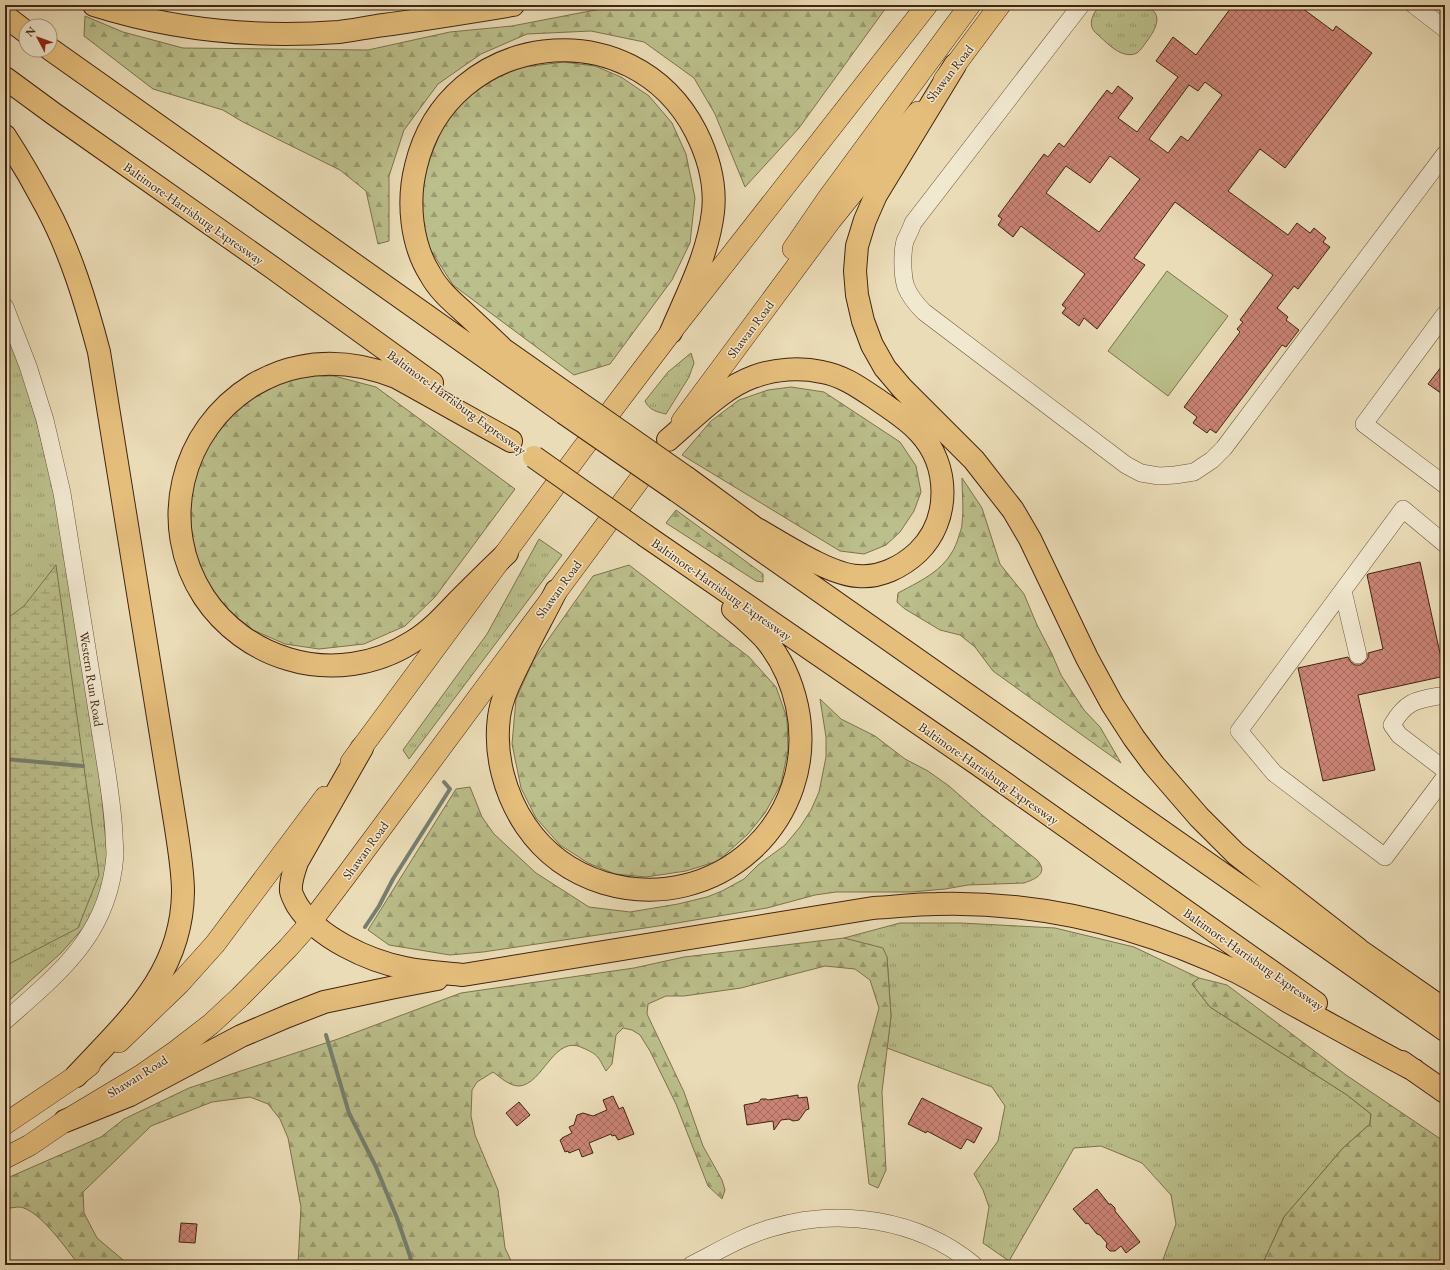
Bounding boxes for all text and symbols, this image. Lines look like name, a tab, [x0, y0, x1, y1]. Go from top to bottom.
north arrow	[18, 18, 58, 58]
text: N	[22, 23, 39, 39]
street label: Shawan Road	[922, 41, 977, 105]
street label: Baltimore-Harrisburg Expressway	[120, 158, 267, 269]
street label: Shawan Road	[723, 297, 778, 362]
street label: Baltimore-Harrisburg Expressway	[384, 346, 530, 459]
street label: Baltimore-Harrisburg Expressway	[648, 534, 795, 645]
street label: Shawan Road	[531, 556, 586, 622]
street label: Western Run Road	[76, 631, 107, 728]
street label: Baltimore-Harrisburg Expressway	[915, 718, 1062, 829]
street label: Shawan Road	[338, 817, 393, 883]
street label: Baltimore-Harrisburg Expressway	[1180, 904, 1327, 1015]
street label: Shawan Road	[104, 1051, 171, 1102]

